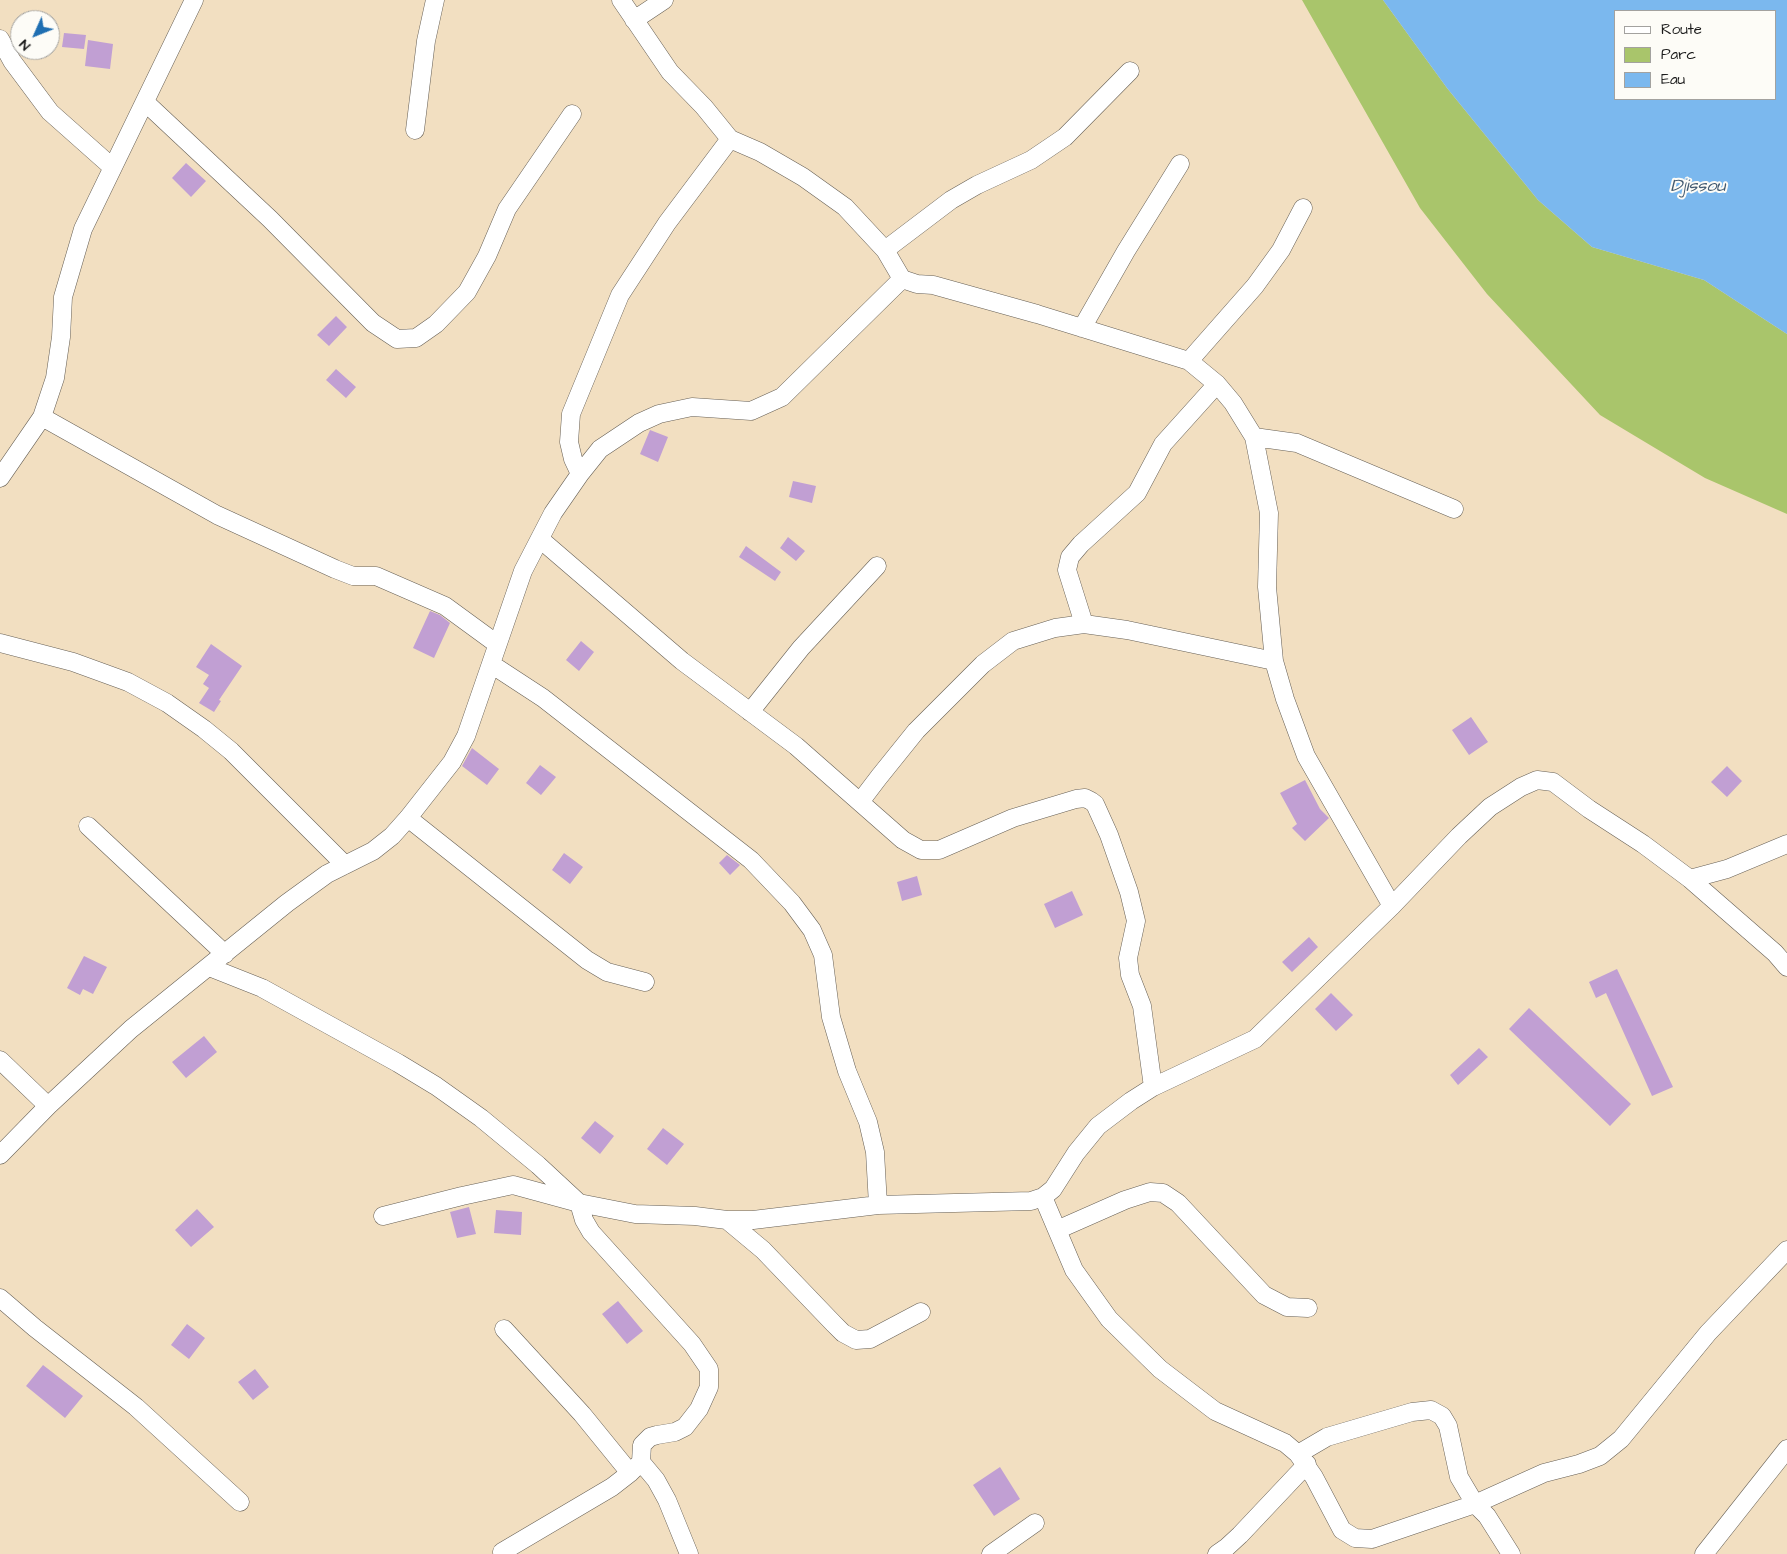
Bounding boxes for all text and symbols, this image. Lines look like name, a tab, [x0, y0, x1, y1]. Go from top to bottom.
north arrow	[10, 10, 60, 60]
legend	[1614, 10, 1777, 100]
text: Route	[1661, 19, 1702, 40]
text: N	[15, 35, 35, 55]
text: Parc	[1661, 44, 1696, 65]
text: Eau	[1661, 69, 1685, 90]
water label: Djissou	[1671, 176, 1725, 198]

